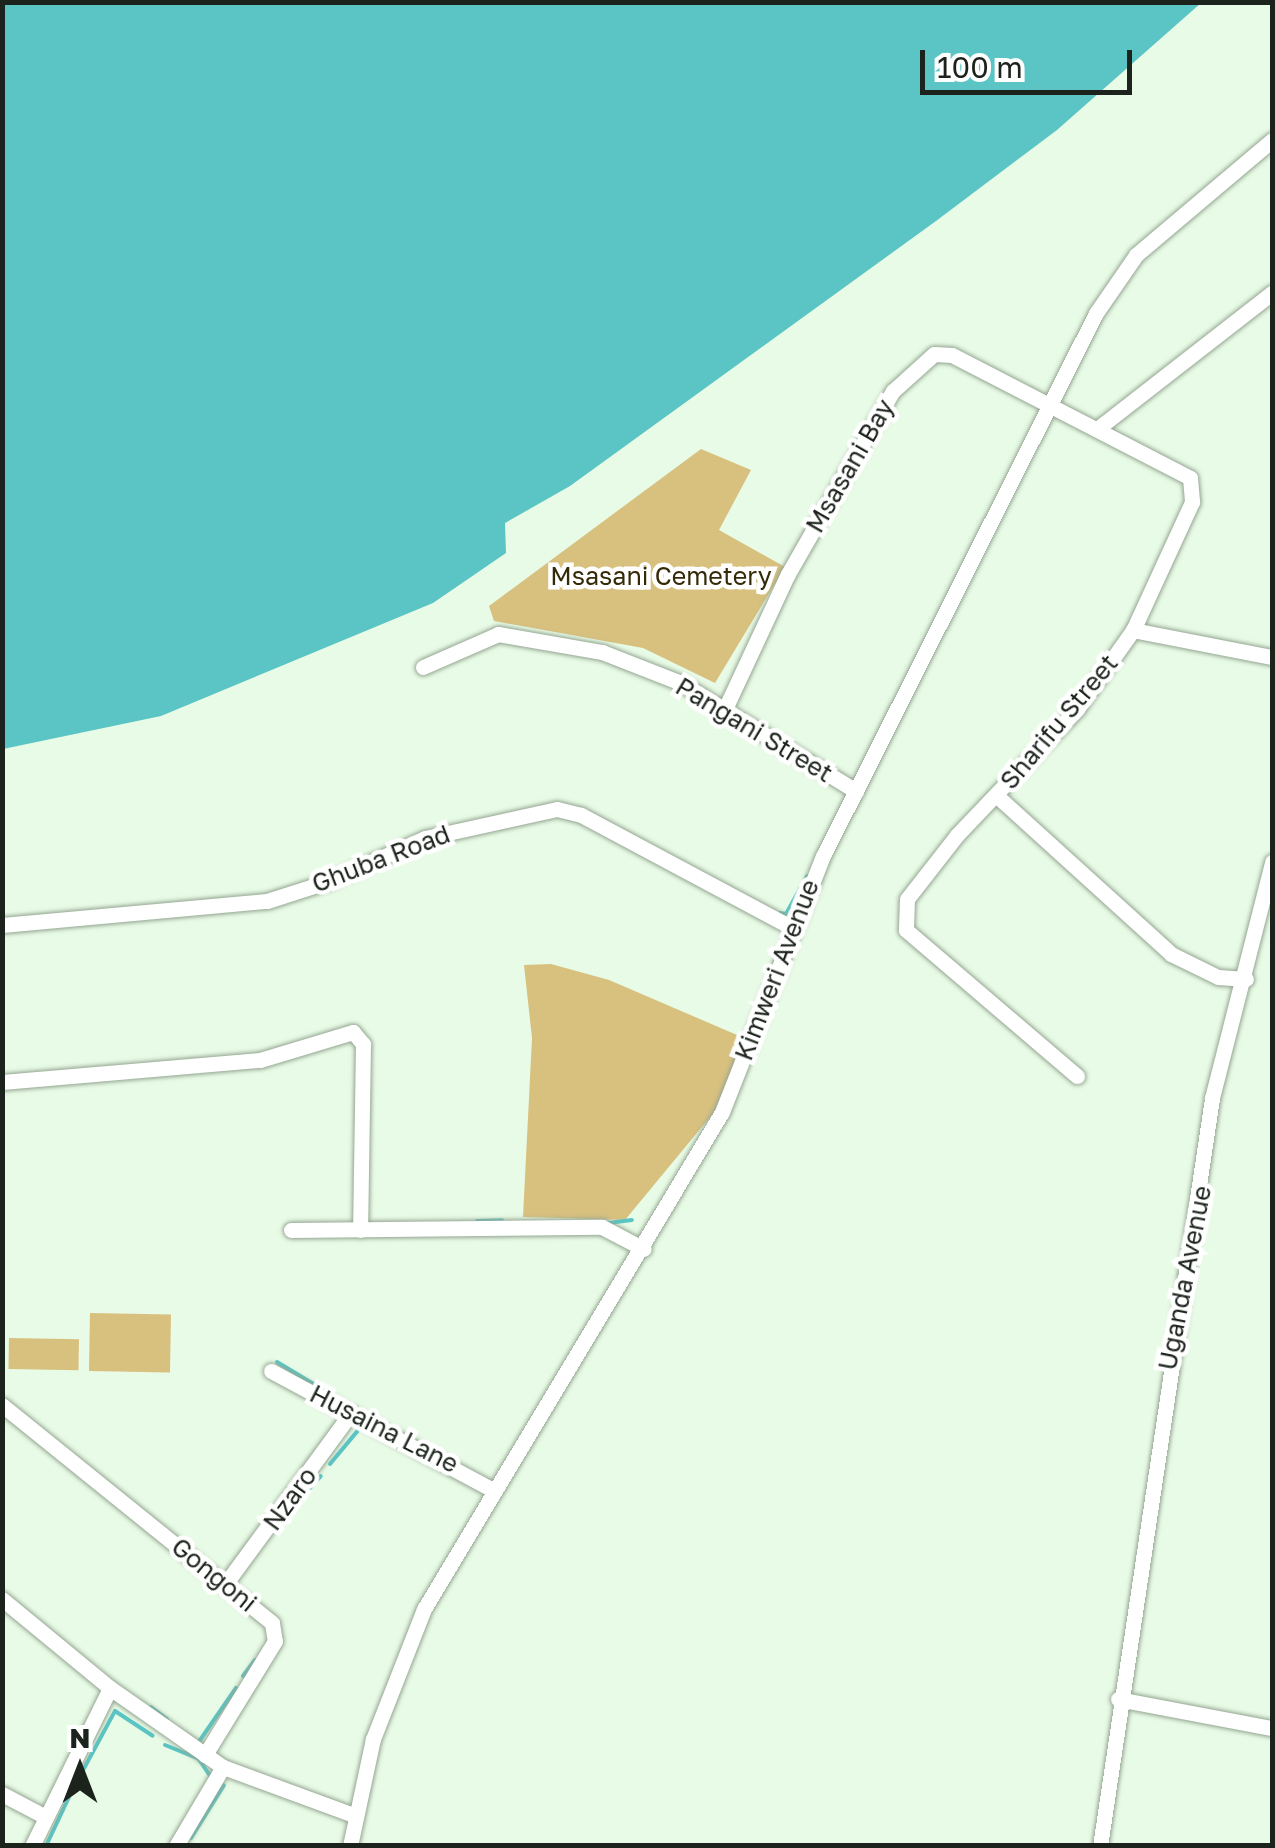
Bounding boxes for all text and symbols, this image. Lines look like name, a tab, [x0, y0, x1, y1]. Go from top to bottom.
scale bar	[925, 30, 1138, 92]
text: 100 m	[937, 49, 1023, 85]
street label: Msasani Bay	[800, 394, 900, 538]
park label: Msasani Cemetery	[550, 561, 772, 591]
street label: Sharifu Street	[994, 649, 1124, 795]
street label: Pangani Street	[670, 671, 838, 789]
street label: Ghuba Road	[308, 819, 454, 899]
street label: Kimweri Avenue	[729, 875, 825, 1065]
street label: Uganda Avenue	[1152, 1183, 1218, 1373]
street label: Husaina Lane	[305, 1379, 463, 1479]
street label: Nzaro	[257, 1462, 323, 1536]
street label: Gongoni	[166, 1532, 262, 1618]
north arrow	[30, 1718, 130, 1818]
text: N	[69, 1721, 91, 1754]

